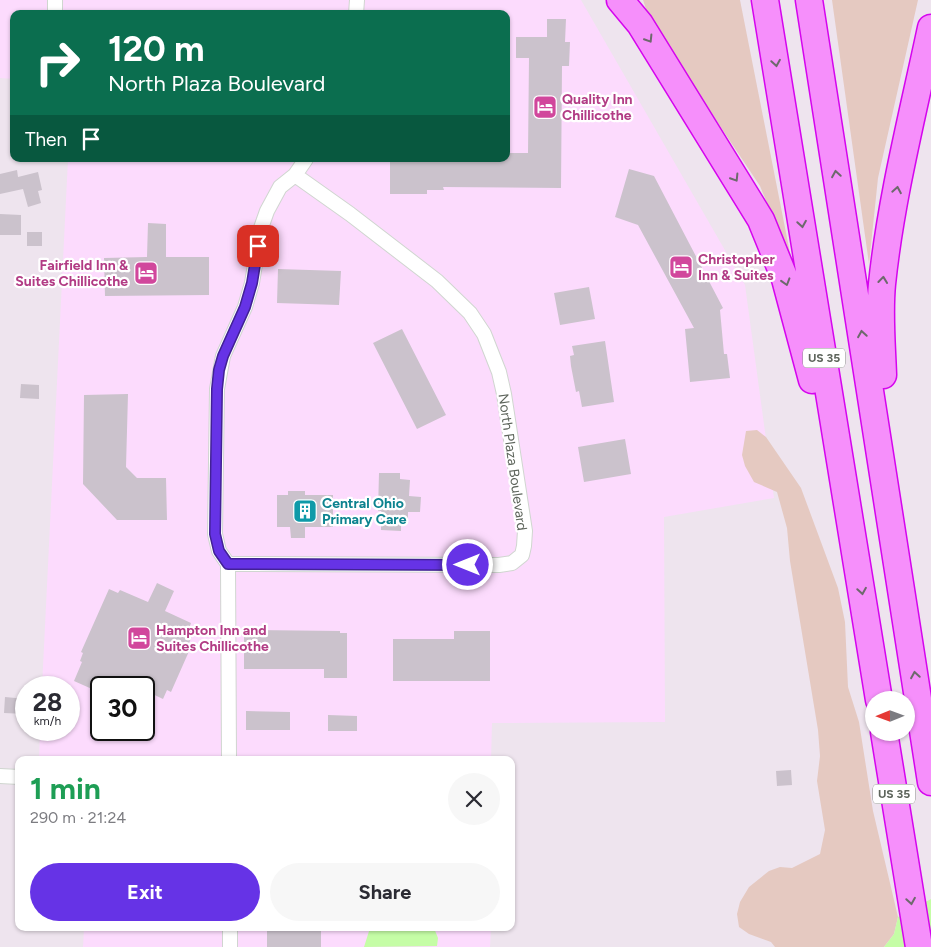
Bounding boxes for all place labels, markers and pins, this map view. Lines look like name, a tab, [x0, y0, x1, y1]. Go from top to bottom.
place label: Quality Inn Chillicothe	[562, 91, 633, 124]
hotel icon: Quality Inn Chillicothe	[532, 94, 558, 120]
pin	[237, 225, 279, 267]
place label: Christopher Inn & Suites	[698, 251, 775, 284]
hotel icon: Christopher Inn & Suites	[668, 254, 694, 280]
place label: Fairfield Inn & Suites Chillicothe	[15, 257, 129, 290]
hotel icon: Fairfield Inn & Suites Chillicothe	[133, 260, 159, 286]
place label: Central Ohio Primary Care	[322, 495, 407, 528]
building icon: Central Ohio Primary Care	[292, 498, 318, 524]
place label: Hampton Inn and Suites Chillicothe	[156, 622, 269, 655]
hotel icon: Hampton Inn and Suites Chillicothe	[126, 625, 152, 651]

